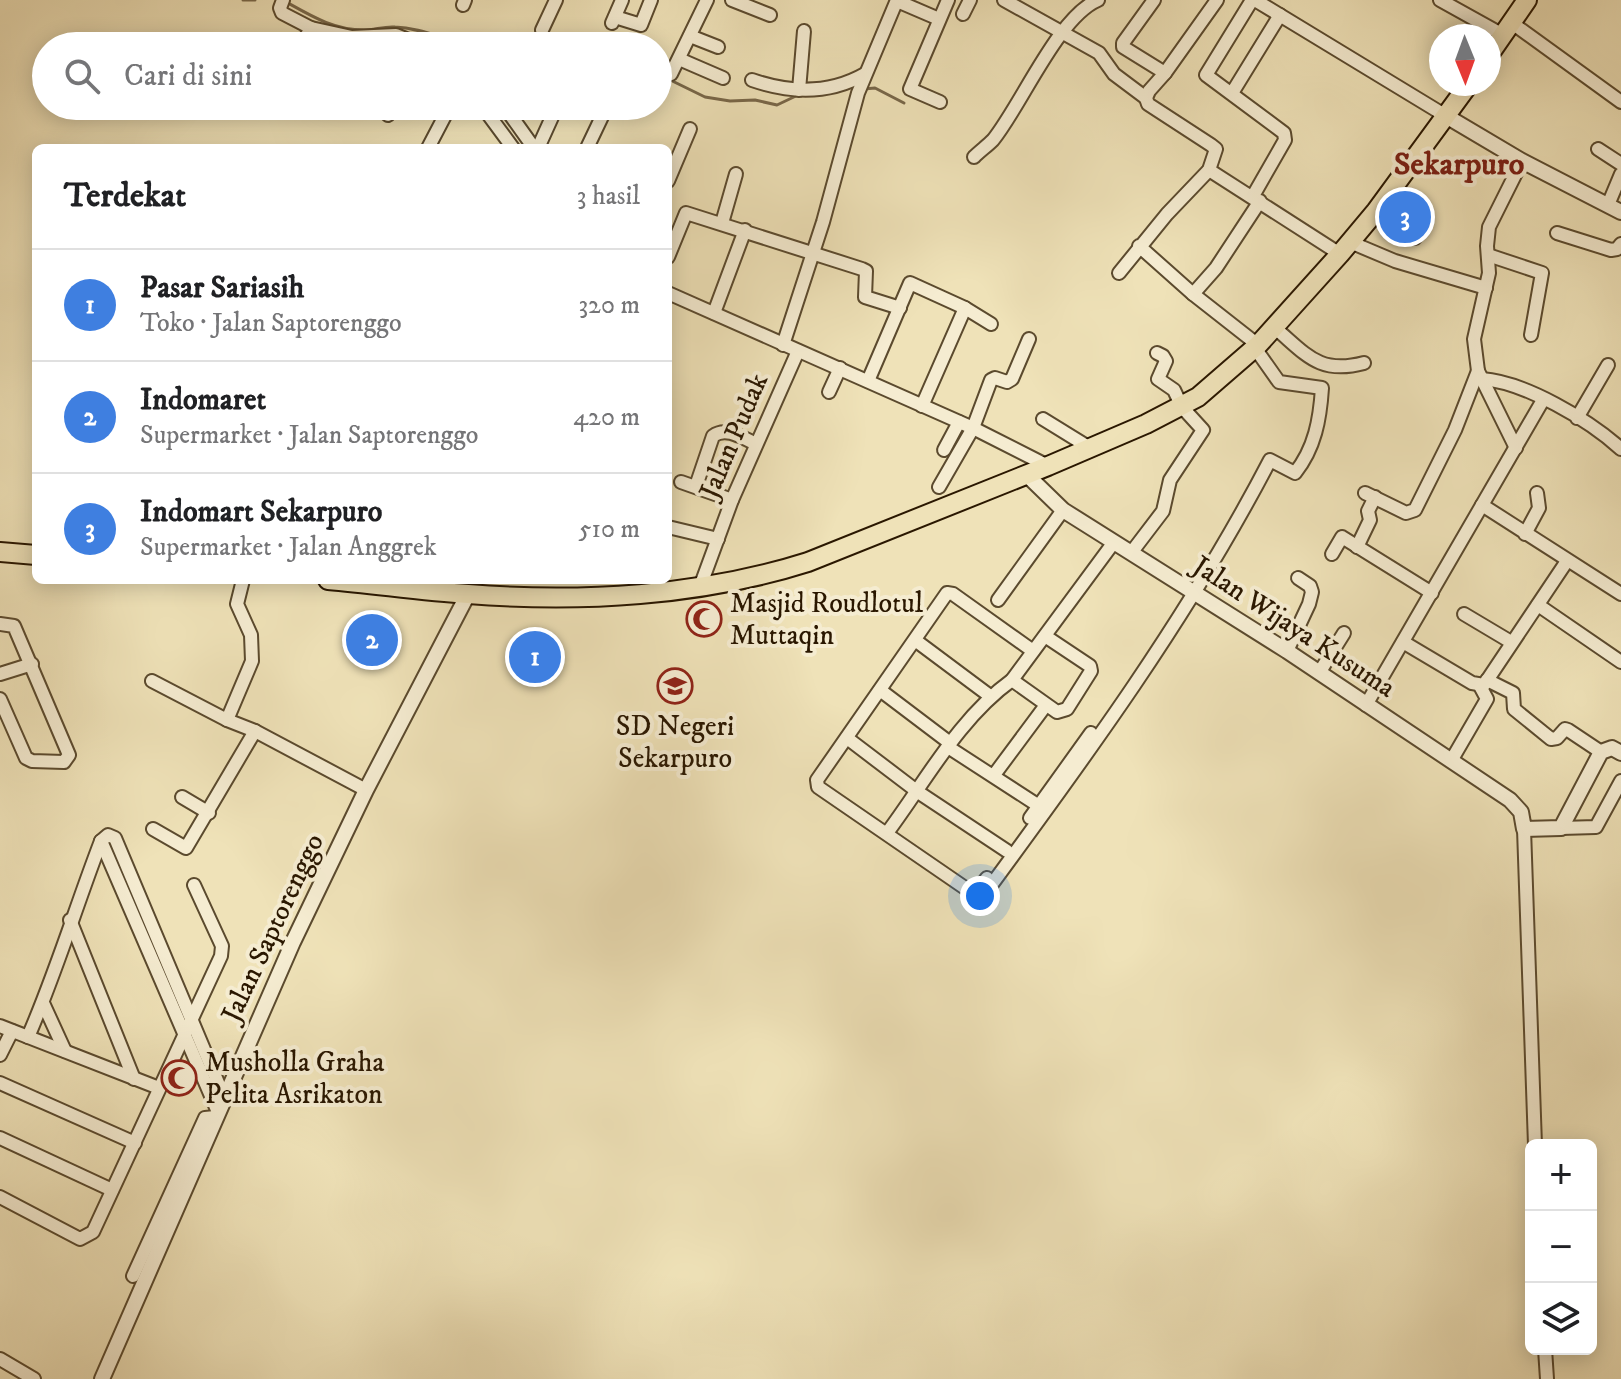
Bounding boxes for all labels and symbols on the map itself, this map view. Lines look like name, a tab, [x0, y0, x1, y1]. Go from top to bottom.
north arrow	[1429, 24, 1501, 96]
district label: Sekarpuro	[1394, 145, 1524, 185]
pin: 3	[1379, 187, 1431, 247]
street label: Jalan Pudak	[691, 368, 776, 507]
street label: Jalan Wijaya Kusuma	[1184, 547, 1402, 706]
place label: Masjid Roudlotul Muttaqin	[730, 586, 924, 653]
mosque icon: Masjid Roudlotul Muttaqin	[685, 600, 723, 638]
pin: 2	[346, 610, 398, 670]
pin: 1	[509, 627, 561, 687]
school or university icon: SD Negeri Sekarpuro	[656, 667, 694, 705]
place label: SD Negeri Sekarpuro	[616, 709, 734, 776]
street label: Jalan Saptorenggo	[213, 828, 332, 1031]
your location	[960, 876, 1000, 916]
place label: Musholla Graha Pelita Asrikaton	[205, 1045, 384, 1112]
mosque icon: Musholla Graha Pelita Asrikaton	[160, 1059, 198, 1097]

